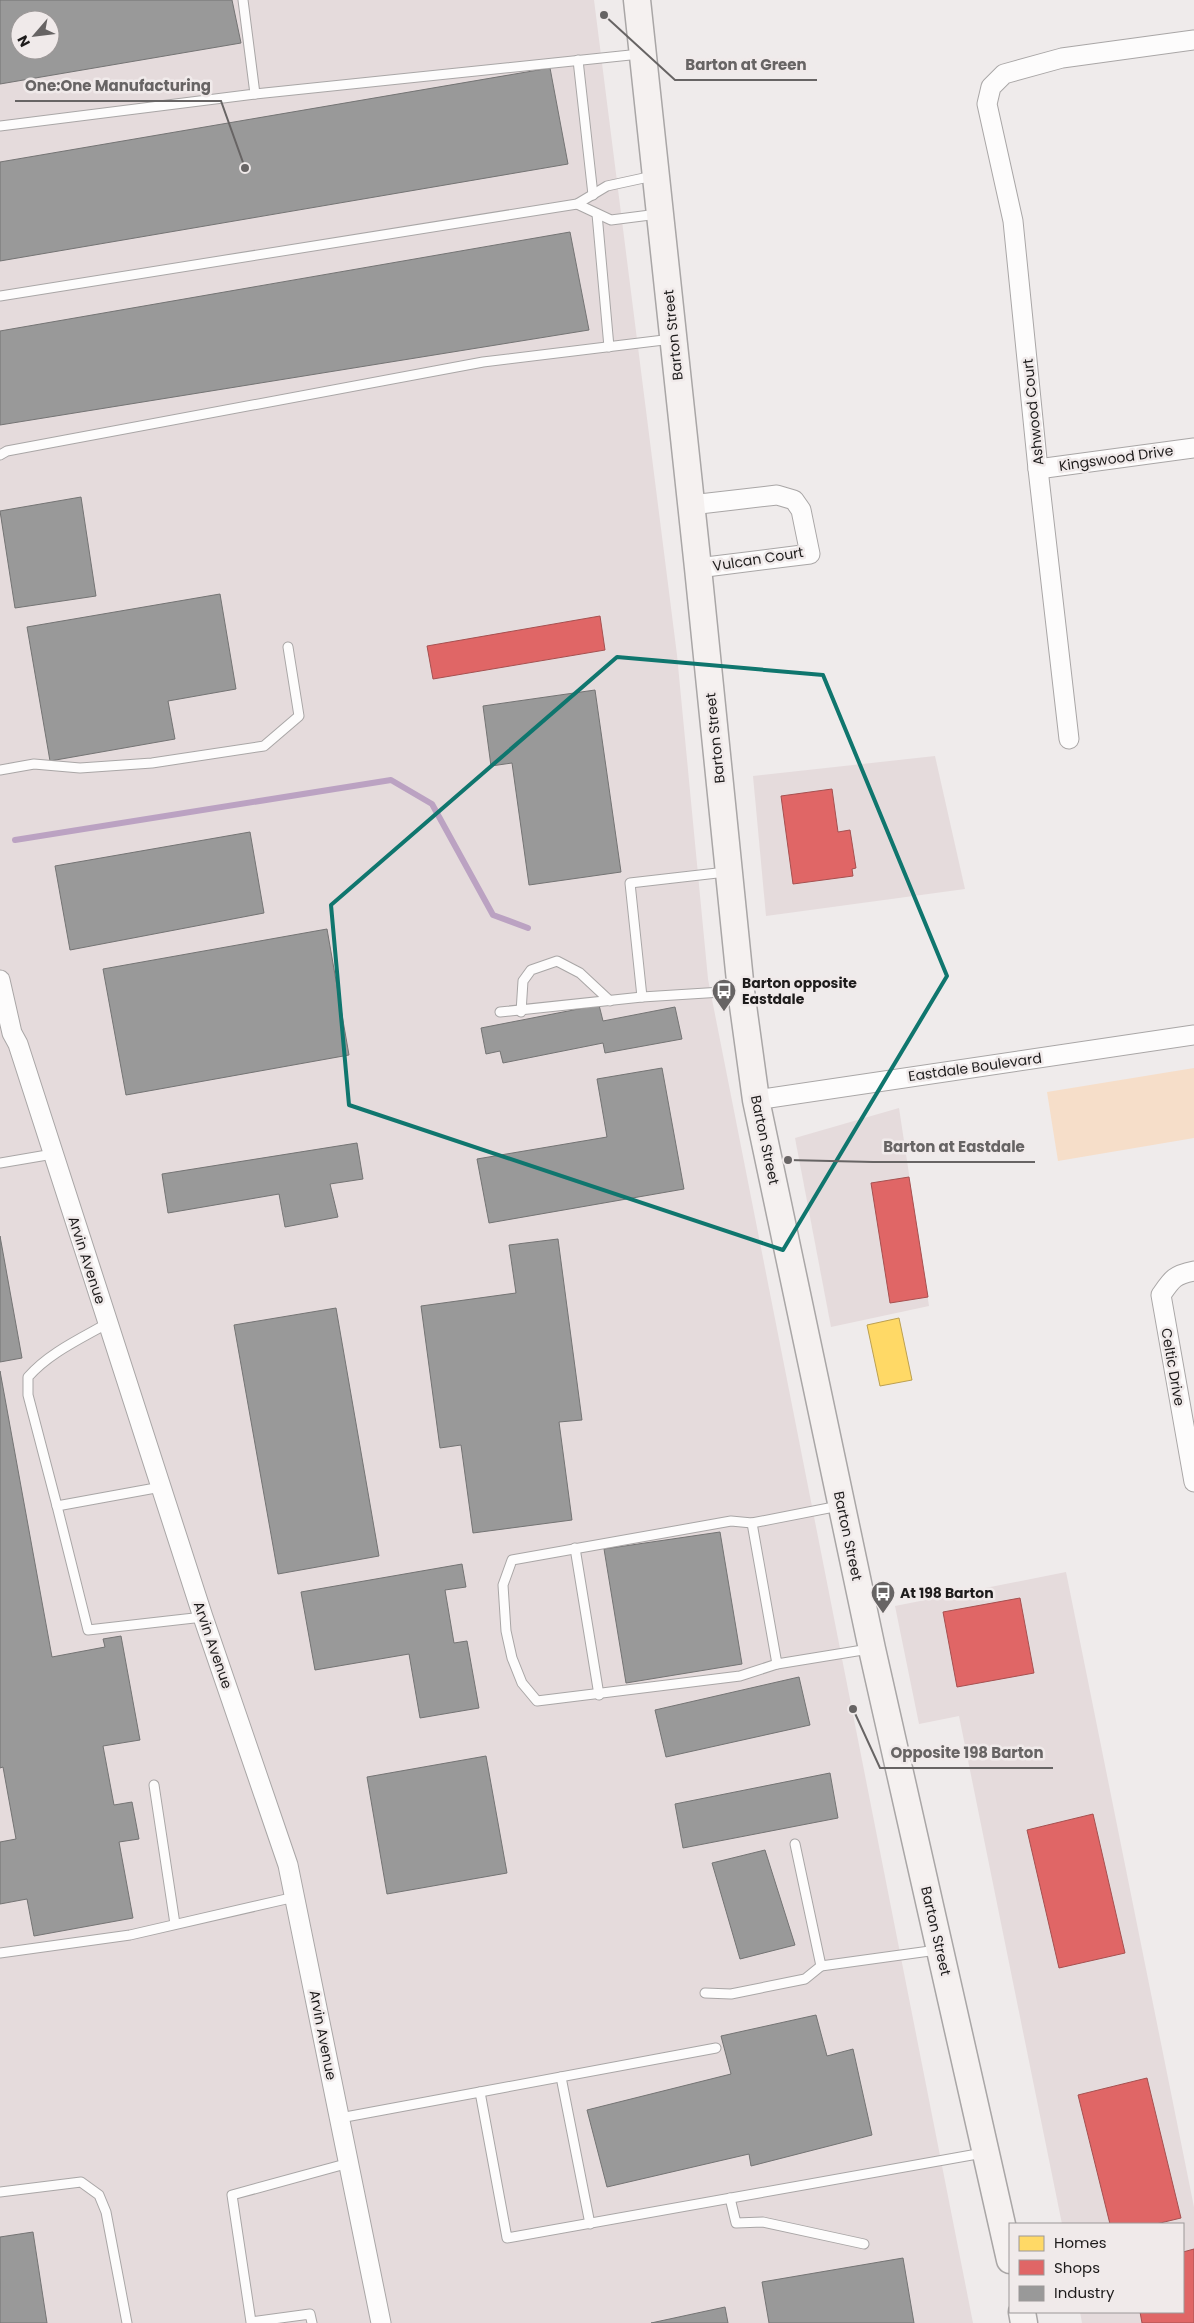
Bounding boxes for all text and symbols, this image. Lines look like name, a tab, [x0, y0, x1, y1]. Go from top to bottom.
north arrow	[10, 10, 60, 60]
text: N	[12, 32, 35, 50]
callout: Barton at Green	[675, 50, 817, 80]
text: Barton at Green	[685, 54, 807, 75]
callout: One:One Manufacturing	[15, 71, 221, 101]
text: One:One Manufacturing	[25, 75, 211, 96]
street label: Barton Street	[658, 289, 688, 381]
street label: Ashwood Court	[1017, 358, 1049, 466]
street label: Kingswood Drive	[1058, 440, 1175, 476]
street label: Vulcan Court	[711, 542, 805, 576]
street label: Barton Street	[700, 692, 730, 784]
place label: Barton opposite Eastdale	[742, 973, 857, 1009]
bus stop icon: Barton opposite Eastdale	[711, 978, 737, 1012]
street label: Eastdale Boulevard	[907, 1048, 1043, 1086]
street label: Barton Street	[746, 1093, 784, 1187]
callout: Barton at Eastdale	[873, 1132, 1035, 1162]
text: Barton at Eastdale	[883, 1136, 1025, 1157]
street label: Arvin Avenue	[63, 1214, 111, 1307]
street label: Celtic Drive	[1156, 1326, 1190, 1408]
street label: Barton Street	[829, 1489, 867, 1583]
bus stop icon: At 198 Barton	[870, 1580, 896, 1614]
place label: At 198 Barton	[900, 1583, 994, 1603]
street label: Arvin Avenue	[189, 1599, 237, 1692]
callout: Opposite 198 Barton	[880, 1738, 1053, 1768]
text: Opposite 198 Barton	[890, 1742, 1044, 1763]
street label: Barton Street	[916, 1884, 956, 1978]
street label: Arvin Avenue	[304, 1988, 342, 2082]
legend	[1009, 2223, 1184, 2313]
text: Homes	[1054, 2232, 1107, 2253]
text: Shops	[1054, 2257, 1100, 2278]
text: Industry	[1054, 2282, 1115, 2303]

